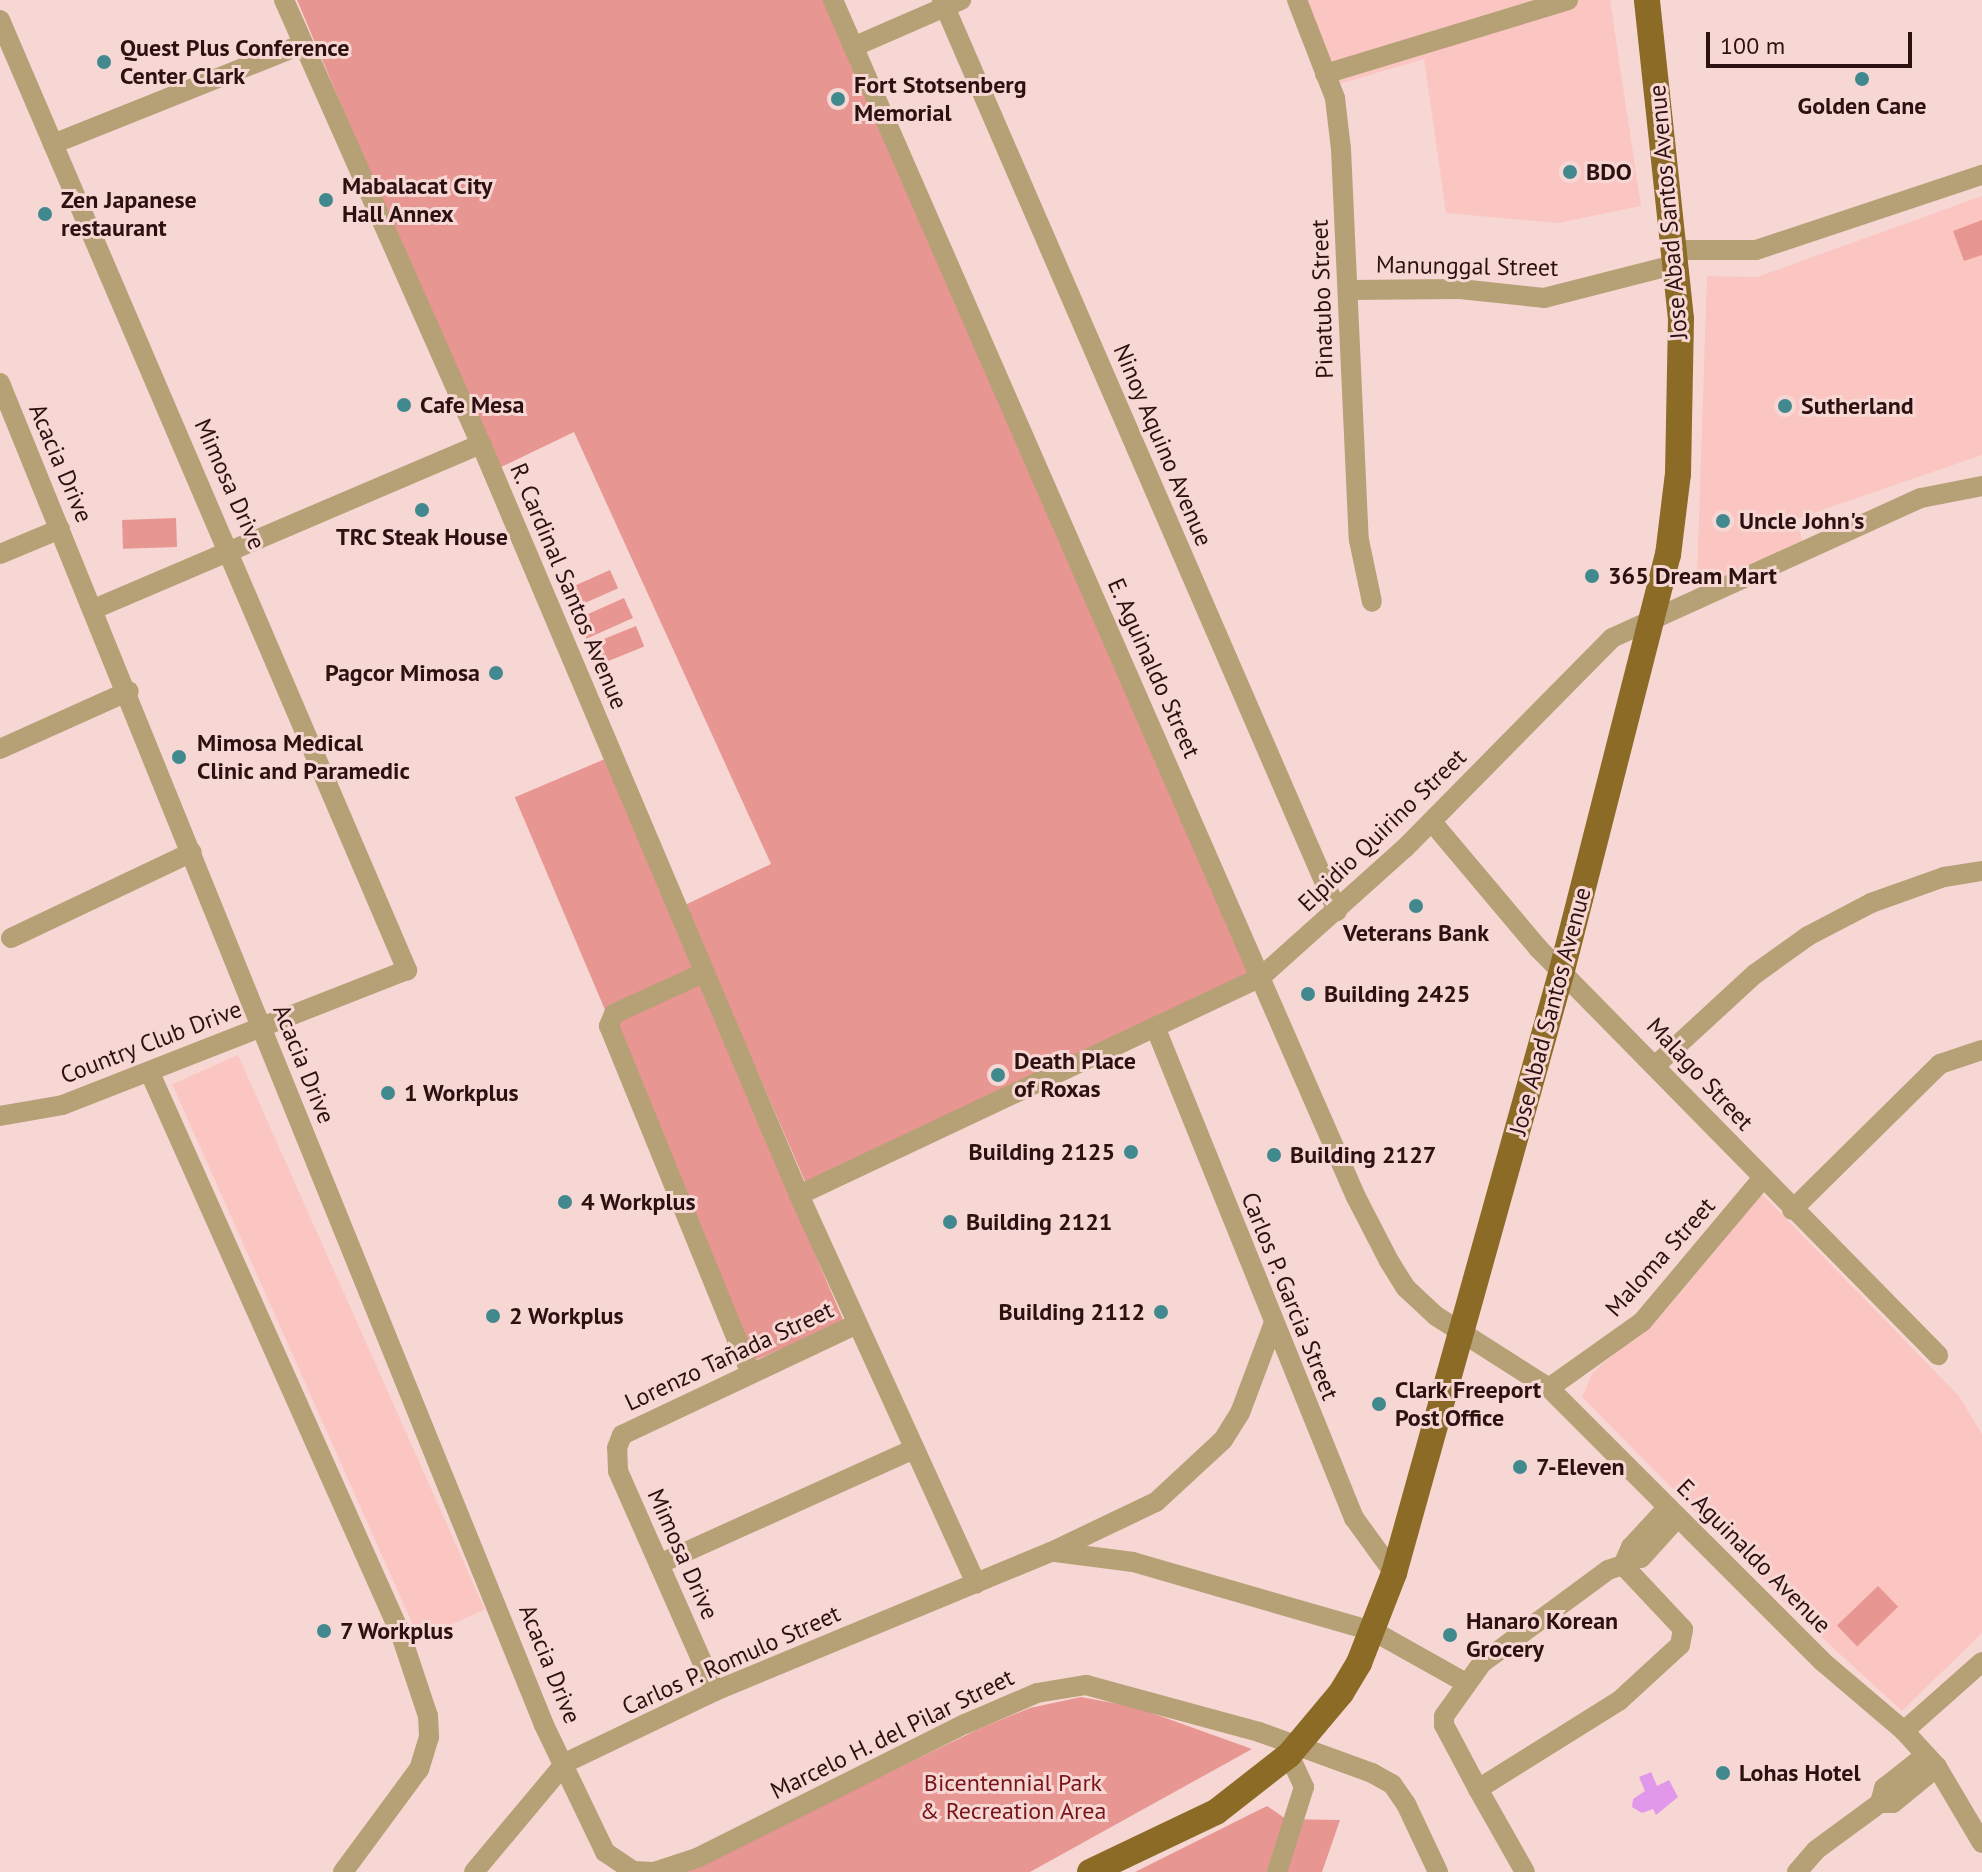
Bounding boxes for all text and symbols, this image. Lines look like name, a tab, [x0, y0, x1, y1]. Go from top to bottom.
scale bar	[1710, 16, 1916, 66]
text: 100 m	[1720, 30, 1785, 61]
place label: Quest Plus Conference Center Clark	[120, 34, 350, 90]
marker: Quest Plus Conference Center Clark	[95, 53, 113, 71]
marker: Golden Cane	[1853, 70, 1871, 88]
place label: Fort Stotsenberg Memorial	[854, 71, 1027, 127]
street label: Jose Abad Santos Avenue	[1642, 83, 1694, 341]
marker: Fort Stotsenberg Memorial	[829, 90, 847, 108]
place label: Golden Cane	[1797, 92, 1927, 120]
place label: BDO	[1586, 158, 1632, 186]
marker: BDO	[1561, 163, 1579, 181]
place label: Mabalacat City Hall Annex	[342, 172, 493, 228]
place label: Zen Japanese restaurant	[61, 186, 197, 242]
marker: Mabalacat City Hall Annex	[317, 191, 335, 209]
marker: Zen Japanese restaurant	[36, 205, 54, 223]
street label: Pinatubo Street	[1305, 219, 1339, 379]
street label: Manunggal Street	[1376, 250, 1558, 282]
street label: Ninoy Aquino Avenue	[1107, 338, 1219, 552]
place label: Cafe Mesa	[420, 391, 524, 419]
place label: Sutherland	[1801, 392, 1914, 420]
marker: Cafe Mesa	[395, 396, 413, 414]
marker: Sutherland	[1776, 397, 1794, 415]
street label: Acacia Drive	[23, 399, 99, 527]
street label: Mimosa Drive	[188, 414, 272, 554]
street label: R. Cardinal Santos Avenue	[504, 458, 634, 714]
marker: TRC Steak House	[413, 501, 431, 519]
place label: Uncle John's	[1739, 507, 1864, 535]
marker: Uncle John's	[1714, 512, 1732, 530]
place label: TRC Steak House	[335, 523, 509, 551]
place label: 365 Dream Mart	[1608, 562, 1777, 590]
marker: 365 Dream Mart	[1583, 567, 1601, 585]
street label: E. Aguinaldo Street	[1101, 573, 1207, 763]
place label: Pagcor Mimosa	[325, 659, 480, 687]
marker: Pagcor Mimosa	[487, 664, 505, 682]
place label: Mimosa Medical Clinic and Paramedic	[197, 729, 410, 785]
street label: Elpidio Quirino Street	[1292, 743, 1472, 917]
marker: Mimosa Medical Clinic and Paramedic	[168, 746, 190, 768]
street label: Jose Abad Santos Avenue	[1503, 883, 1597, 1139]
marker: Veterans Bank	[1407, 897, 1425, 915]
place label: Veterans Bank	[1343, 919, 1489, 947]
place label: Building 2425	[1324, 980, 1470, 1008]
marker: Building 2425	[1299, 985, 1317, 1003]
street label: Country Club Drive	[56, 994, 246, 1090]
street label: Acacia Drive	[267, 1000, 341, 1128]
street label: Malago Street	[1641, 1012, 1759, 1136]
place label: Death Place of Roxas	[1014, 1047, 1136, 1103]
marker: Death Place of Roxas	[989, 1066, 1007, 1084]
place label: 1 Workplus	[404, 1079, 519, 1107]
marker: 1 Workplus	[379, 1084, 397, 1102]
place label: Building 2125	[969, 1138, 1115, 1166]
place label: Building 2127	[1290, 1141, 1436, 1169]
marker: Building 2125	[1122, 1143, 1140, 1161]
marker: Building 2127	[1265, 1146, 1283, 1164]
street label: Carlos P. Garcia Street	[1235, 1187, 1345, 1405]
place label: 4 Workplus	[581, 1188, 696, 1216]
street label: Maloma Street	[1599, 1192, 1721, 1322]
marker: 4 Workplus	[556, 1193, 574, 1211]
place label: Building 2121	[966, 1208, 1112, 1236]
marker: Building 2121	[941, 1213, 959, 1231]
street label: Lorenzo Tañada Street	[620, 1295, 838, 1417]
place label: Building 2112	[999, 1298, 1145, 1326]
place label: 2 Workplus	[509, 1302, 624, 1330]
marker: Building 2112	[1152, 1303, 1170, 1321]
marker: 2 Workplus	[484, 1307, 502, 1325]
place label: Clark Freeport Post Office	[1395, 1376, 1542, 1432]
marker: Clark Freeport Post Office	[1370, 1395, 1388, 1413]
place label: 7-Eleven	[1536, 1453, 1625, 1481]
marker: 7-Eleven	[1511, 1458, 1529, 1476]
street label: E. Aguinaldo Avenue	[1670, 1472, 1838, 1640]
street label: Mimosa Drive	[641, 1484, 725, 1624]
street label: Carlos P. Romulo Street	[617, 1599, 845, 1721]
street label: Acacia Drive	[513, 1600, 587, 1728]
place label: Hanaro Korean Grocery	[1466, 1607, 1618, 1663]
place label: 7 Workplus	[340, 1617, 455, 1645]
marker: 7 Workplus	[315, 1622, 333, 1640]
marker: Hanaro Korean Grocery	[1441, 1626, 1459, 1644]
street label: Marcelo H. del Pilar Street	[765, 1662, 1019, 1806]
place label: Lohas Hotel	[1739, 1759, 1861, 1787]
marker: Lohas Hotel	[1714, 1764, 1732, 1782]
park label: Bicentennial Park & Recreation Area	[919, 1769, 1107, 1825]

